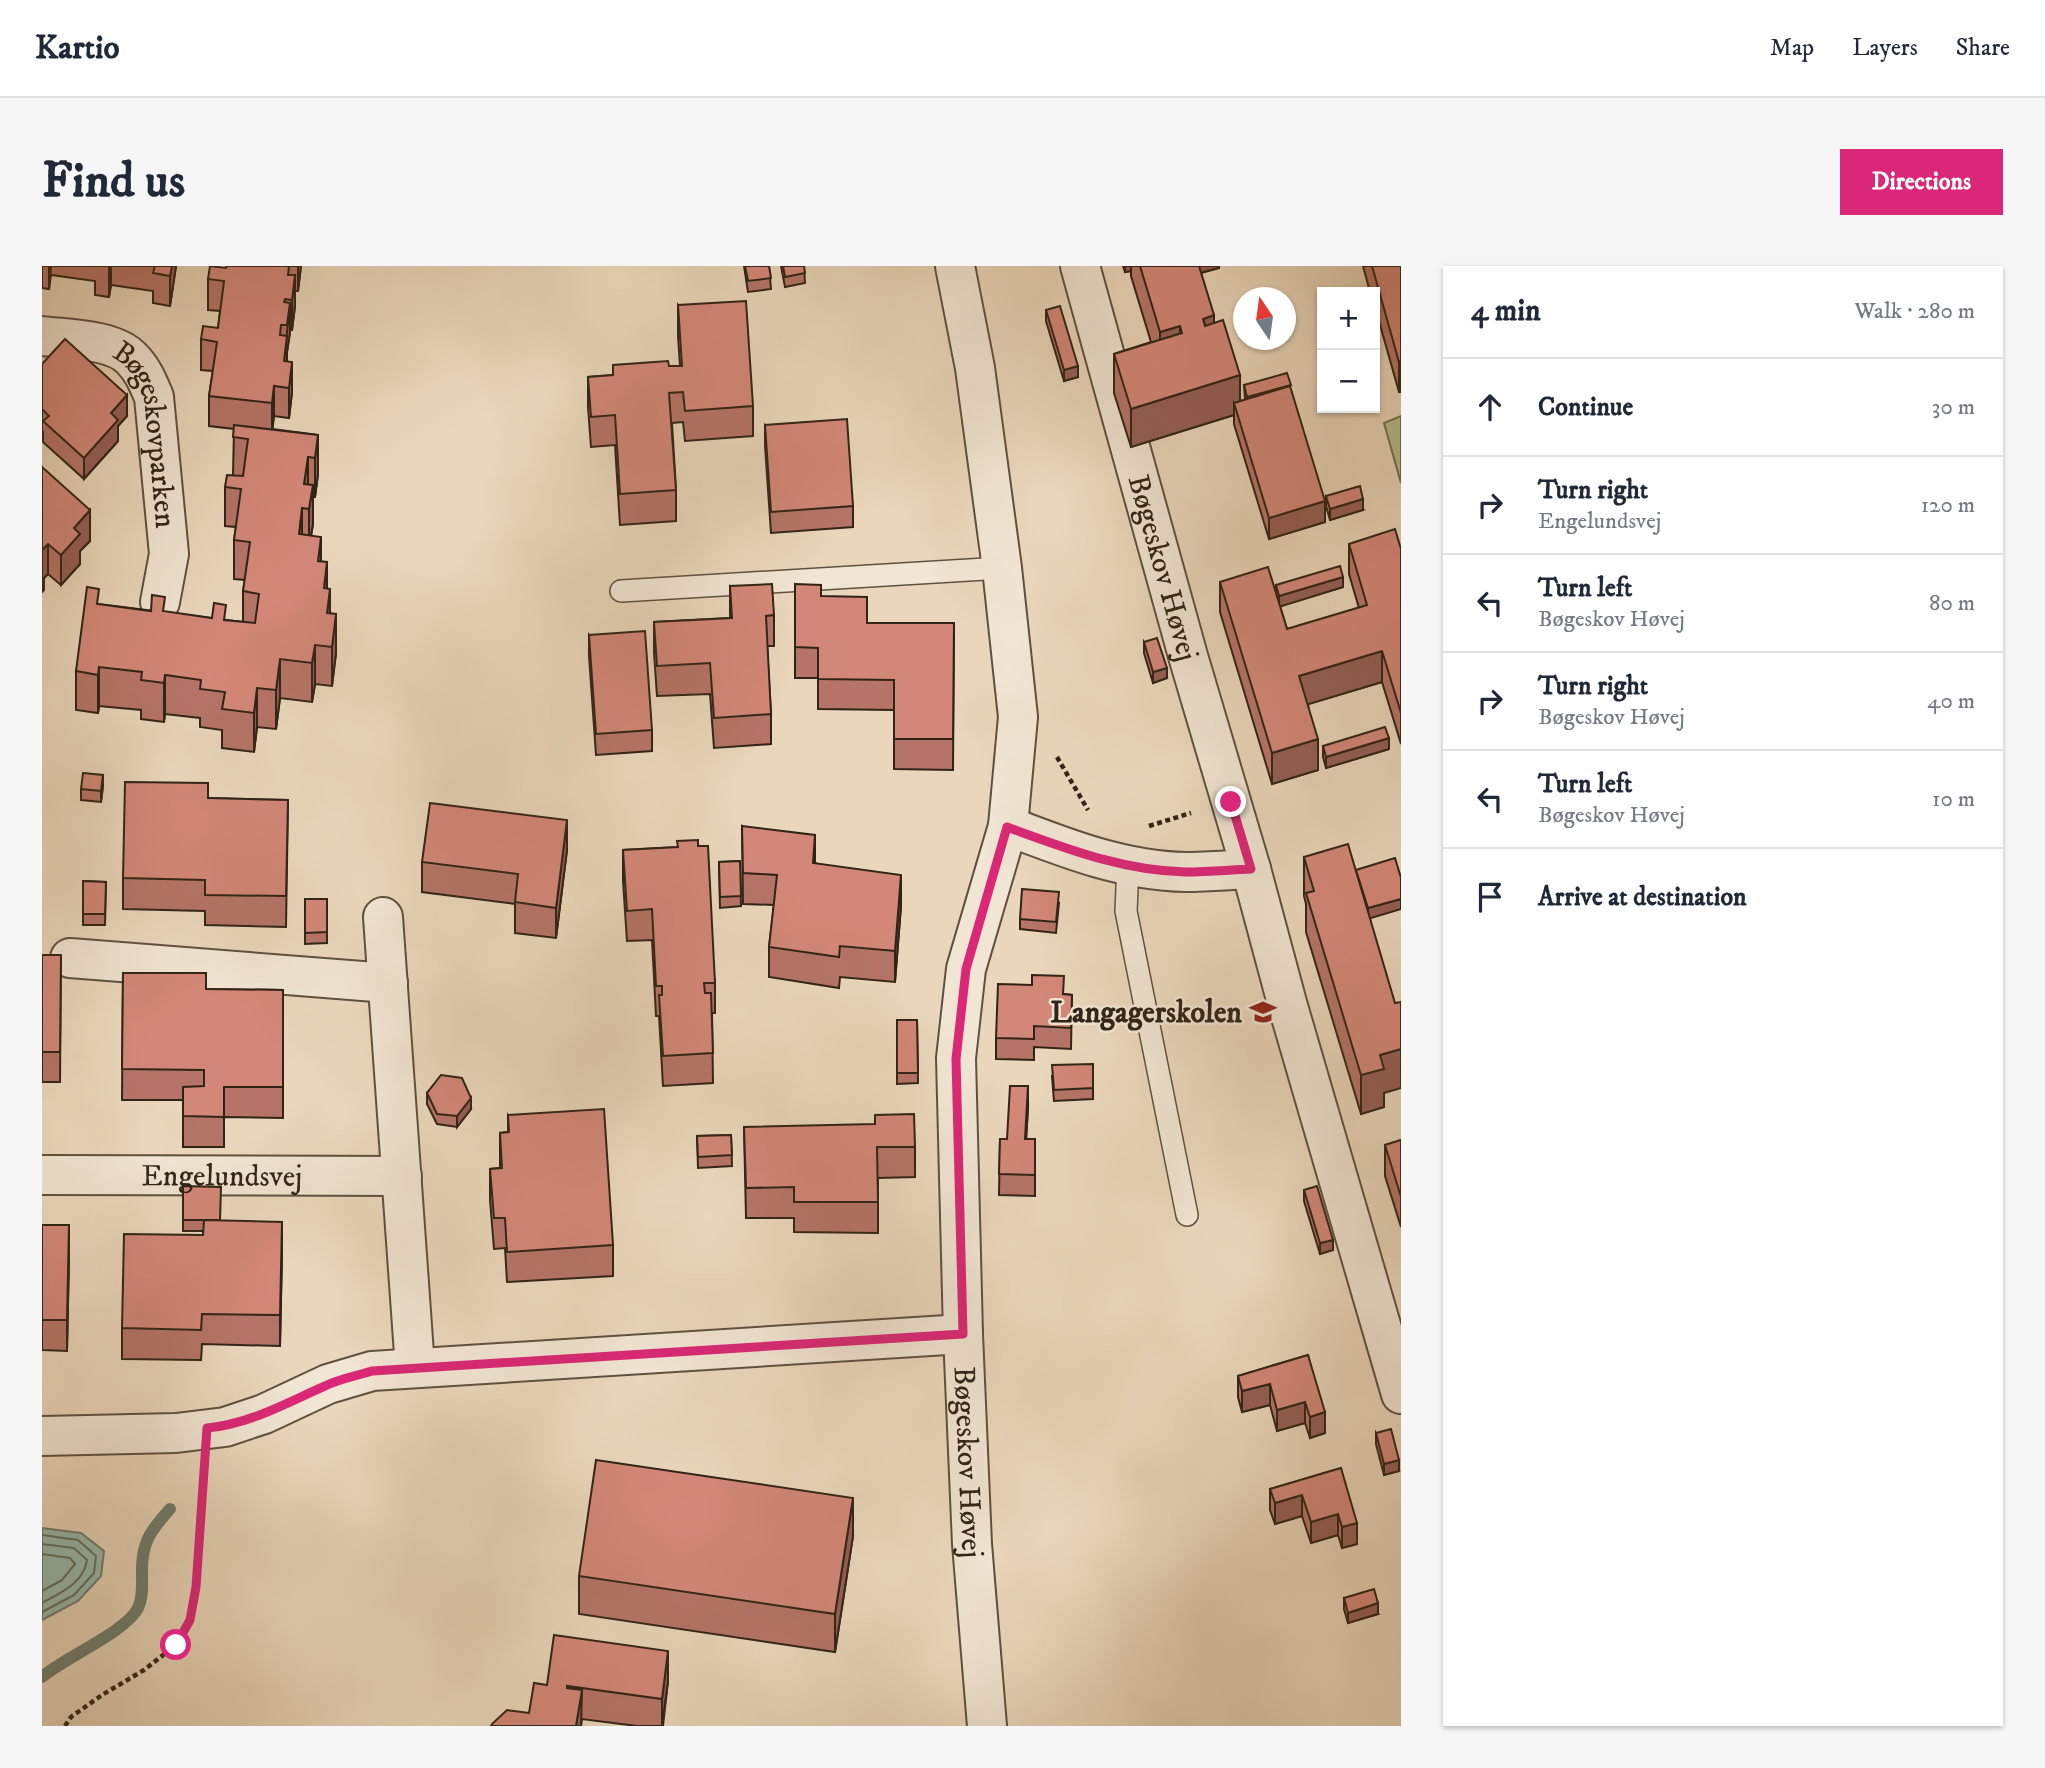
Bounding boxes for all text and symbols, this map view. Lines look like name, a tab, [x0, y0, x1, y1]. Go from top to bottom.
text: Kartio	[35, 28, 120, 69]
text: Map	[1770, 33, 1814, 63]
text: Layers	[1852, 33, 1918, 63]
text: Share	[1956, 33, 2010, 63]
button: Directions	[1840, 149, 2003, 215]
text: Find us	[42, 151, 185, 213]
north arrow	[1233, 287, 1296, 350]
map controls	[1317, 287, 1380, 413]
button: +	[1317, 287, 1380, 350]
text: 4 min	[1471, 293, 1541, 330]
text: Walk · 280 m	[1854, 297, 1975, 326]
street label: Bøgeskovparken	[106, 333, 183, 530]
button: −	[1317, 350, 1380, 413]
icon: ahead	[1471, 388, 1509, 426]
text: Continue	[1538, 391, 1633, 424]
text: 30 m	[1932, 393, 1975, 422]
street label: Bøgeskov Høvej	[1119, 471, 1205, 666]
text: Turn right	[1538, 474, 1648, 507]
icon: right	[1471, 486, 1509, 524]
text: 120 m	[1921, 491, 1975, 520]
text: Engelundsvej	[1538, 507, 1661, 536]
text: Turn left	[1538, 572, 1632, 605]
icon: left	[1471, 584, 1509, 622]
text: 80 m	[1929, 589, 1975, 618]
text: Bøgeskov Høvej	[1538, 605, 1685, 634]
text: Turn right	[1538, 670, 1648, 703]
icon: right	[1471, 682, 1509, 720]
text: 40 m	[1927, 687, 1975, 716]
text: Bøgeskov Høvej	[1538, 703, 1685, 732]
text: Turn left	[1538, 768, 1632, 801]
icon: left	[1471, 780, 1509, 818]
text: 10 m	[1932, 785, 1975, 814]
route end	[1215, 786, 1246, 817]
text: Bøgeskov Høvej	[1538, 801, 1685, 830]
icon: arrive	[1471, 878, 1509, 916]
text: Arrive at destination	[1538, 881, 1747, 914]
place label: Langagerskolen	[1050, 995, 1242, 1032]
school or university icon: Langagerskolen	[1248, 997, 1278, 1027]
street label: Engelundsvej	[142, 1158, 302, 1196]
street label: Bøgeskov Høvej	[944, 1366, 990, 1559]
route start	[160, 1629, 191, 1660]

